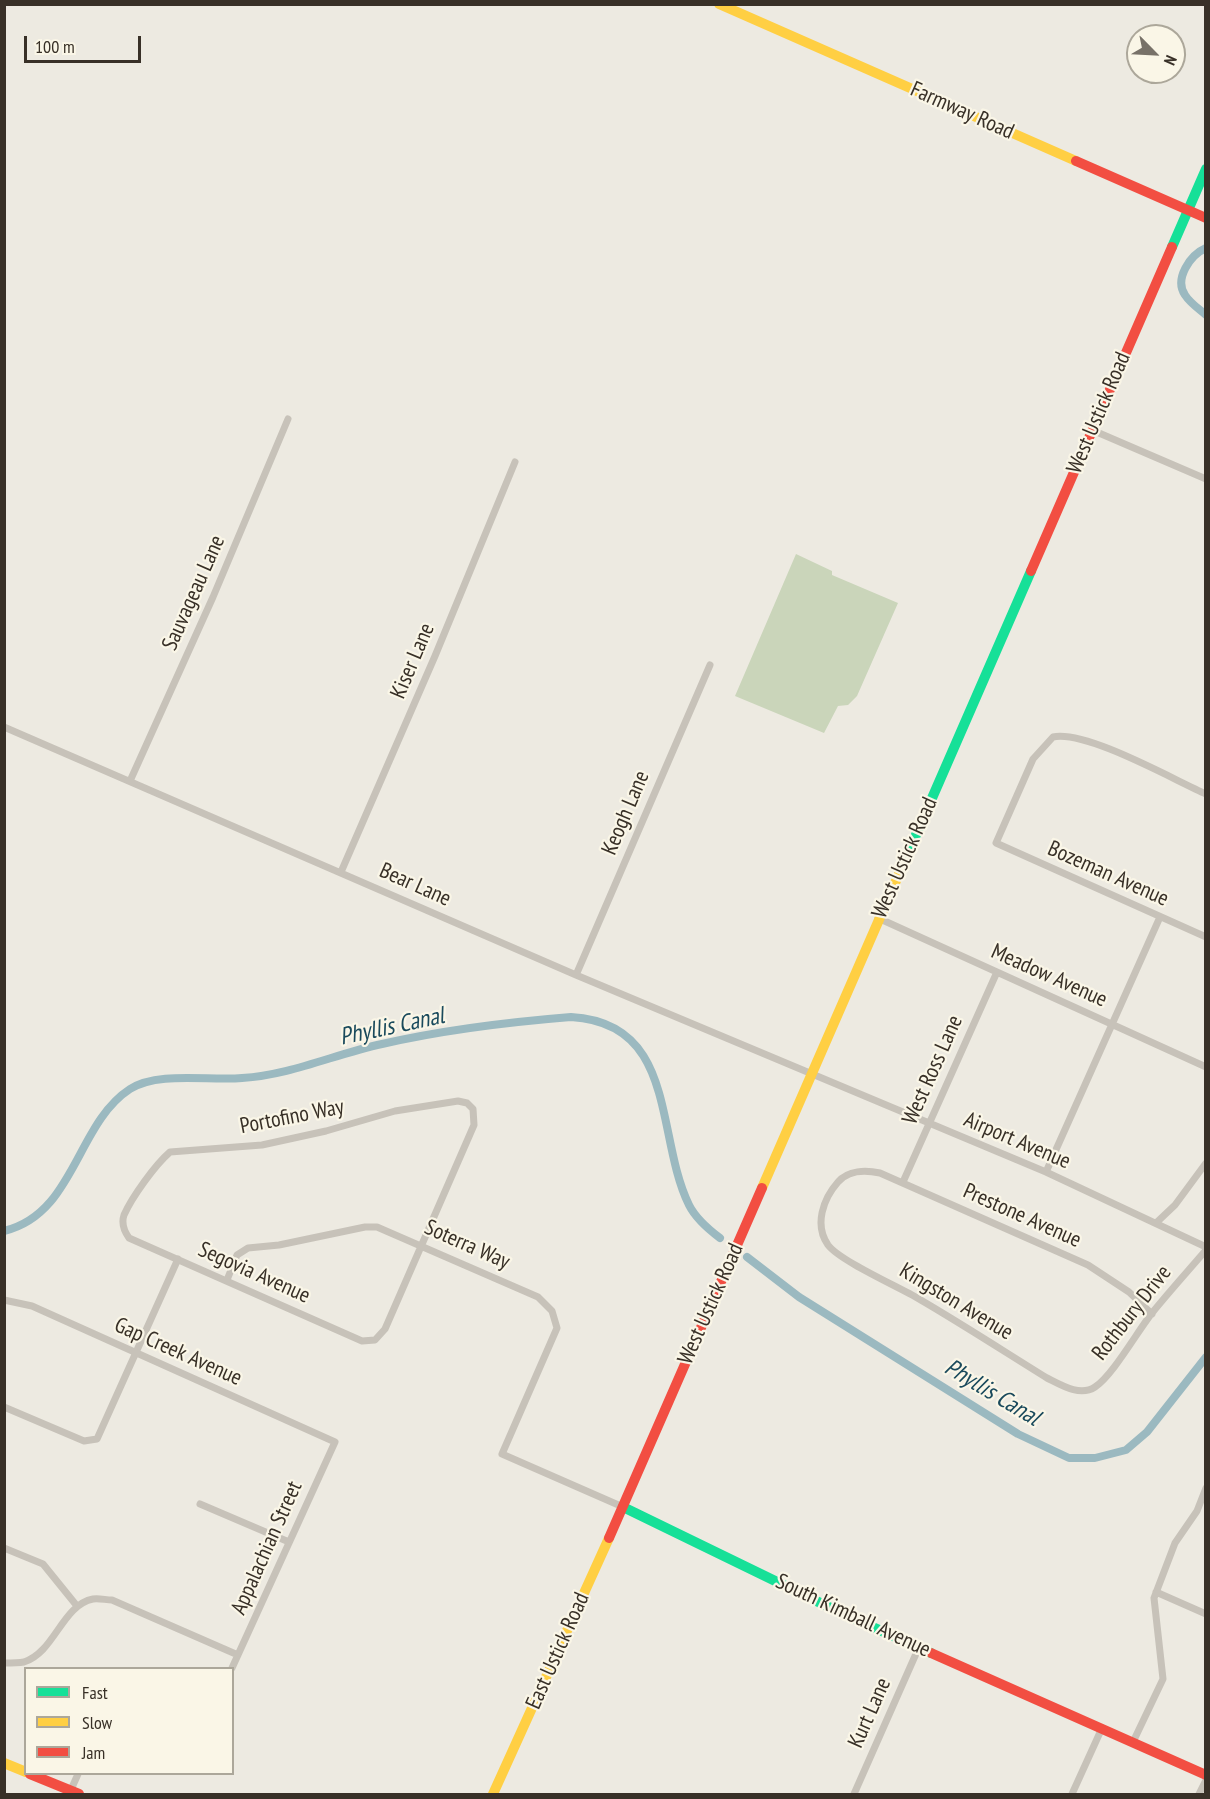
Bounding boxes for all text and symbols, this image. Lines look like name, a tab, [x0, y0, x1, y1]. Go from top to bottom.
scale bar	[27, 24, 144, 62]
north arrow	[1126, 24, 1186, 84]
text: 100 m	[35, 35, 75, 58]
text: N	[1160, 52, 1182, 69]
street label: Farmway Road	[906, 76, 1018, 146]
street label: West Ustick Road	[1062, 348, 1136, 478]
street label: Sauvageau Lane	[157, 531, 231, 655]
street label: Kiser Lane	[385, 619, 441, 703]
street label: Keogh Lane	[597, 767, 655, 859]
street label: West Ustick Road	[867, 793, 943, 923]
street label: Bozeman Avenue	[1044, 836, 1172, 912]
street label: Bear Lane	[375, 858, 455, 912]
street label: Meadow Avenue	[987, 939, 1111, 1013]
water label: Phyllis Canal	[337, 1002, 447, 1052]
street label: West Ross Lane	[897, 1011, 969, 1129]
street label: Portofino Way	[238, 1094, 346, 1140]
street label: Airport Avenue	[960, 1107, 1074, 1175]
street label: Prestone Avenue	[959, 1178, 1085, 1254]
street label: Soterra Way	[420, 1215, 514, 1275]
street label: Segovia Avenue	[194, 1237, 314, 1309]
street label: West Ustick Road	[673, 1239, 749, 1369]
street label: Kingston Avenue	[895, 1258, 1017, 1346]
street label: Rothbury Drive	[1087, 1260, 1177, 1366]
street label: Gap Creek Avenue	[110, 1312, 246, 1392]
water label: Phyllis Canal	[939, 1353, 1045, 1433]
street label: Appalachian Street	[226, 1477, 308, 1619]
street label: South Kimball Avenue	[771, 1569, 935, 1663]
street label: East Ustick Road	[521, 1589, 595, 1713]
legend	[24, 1667, 234, 1775]
street label: Kurt Lane	[843, 1674, 897, 1752]
text: Fast	[82, 1681, 108, 1704]
text: Slow	[82, 1711, 112, 1734]
text: Jam	[82, 1741, 105, 1764]

